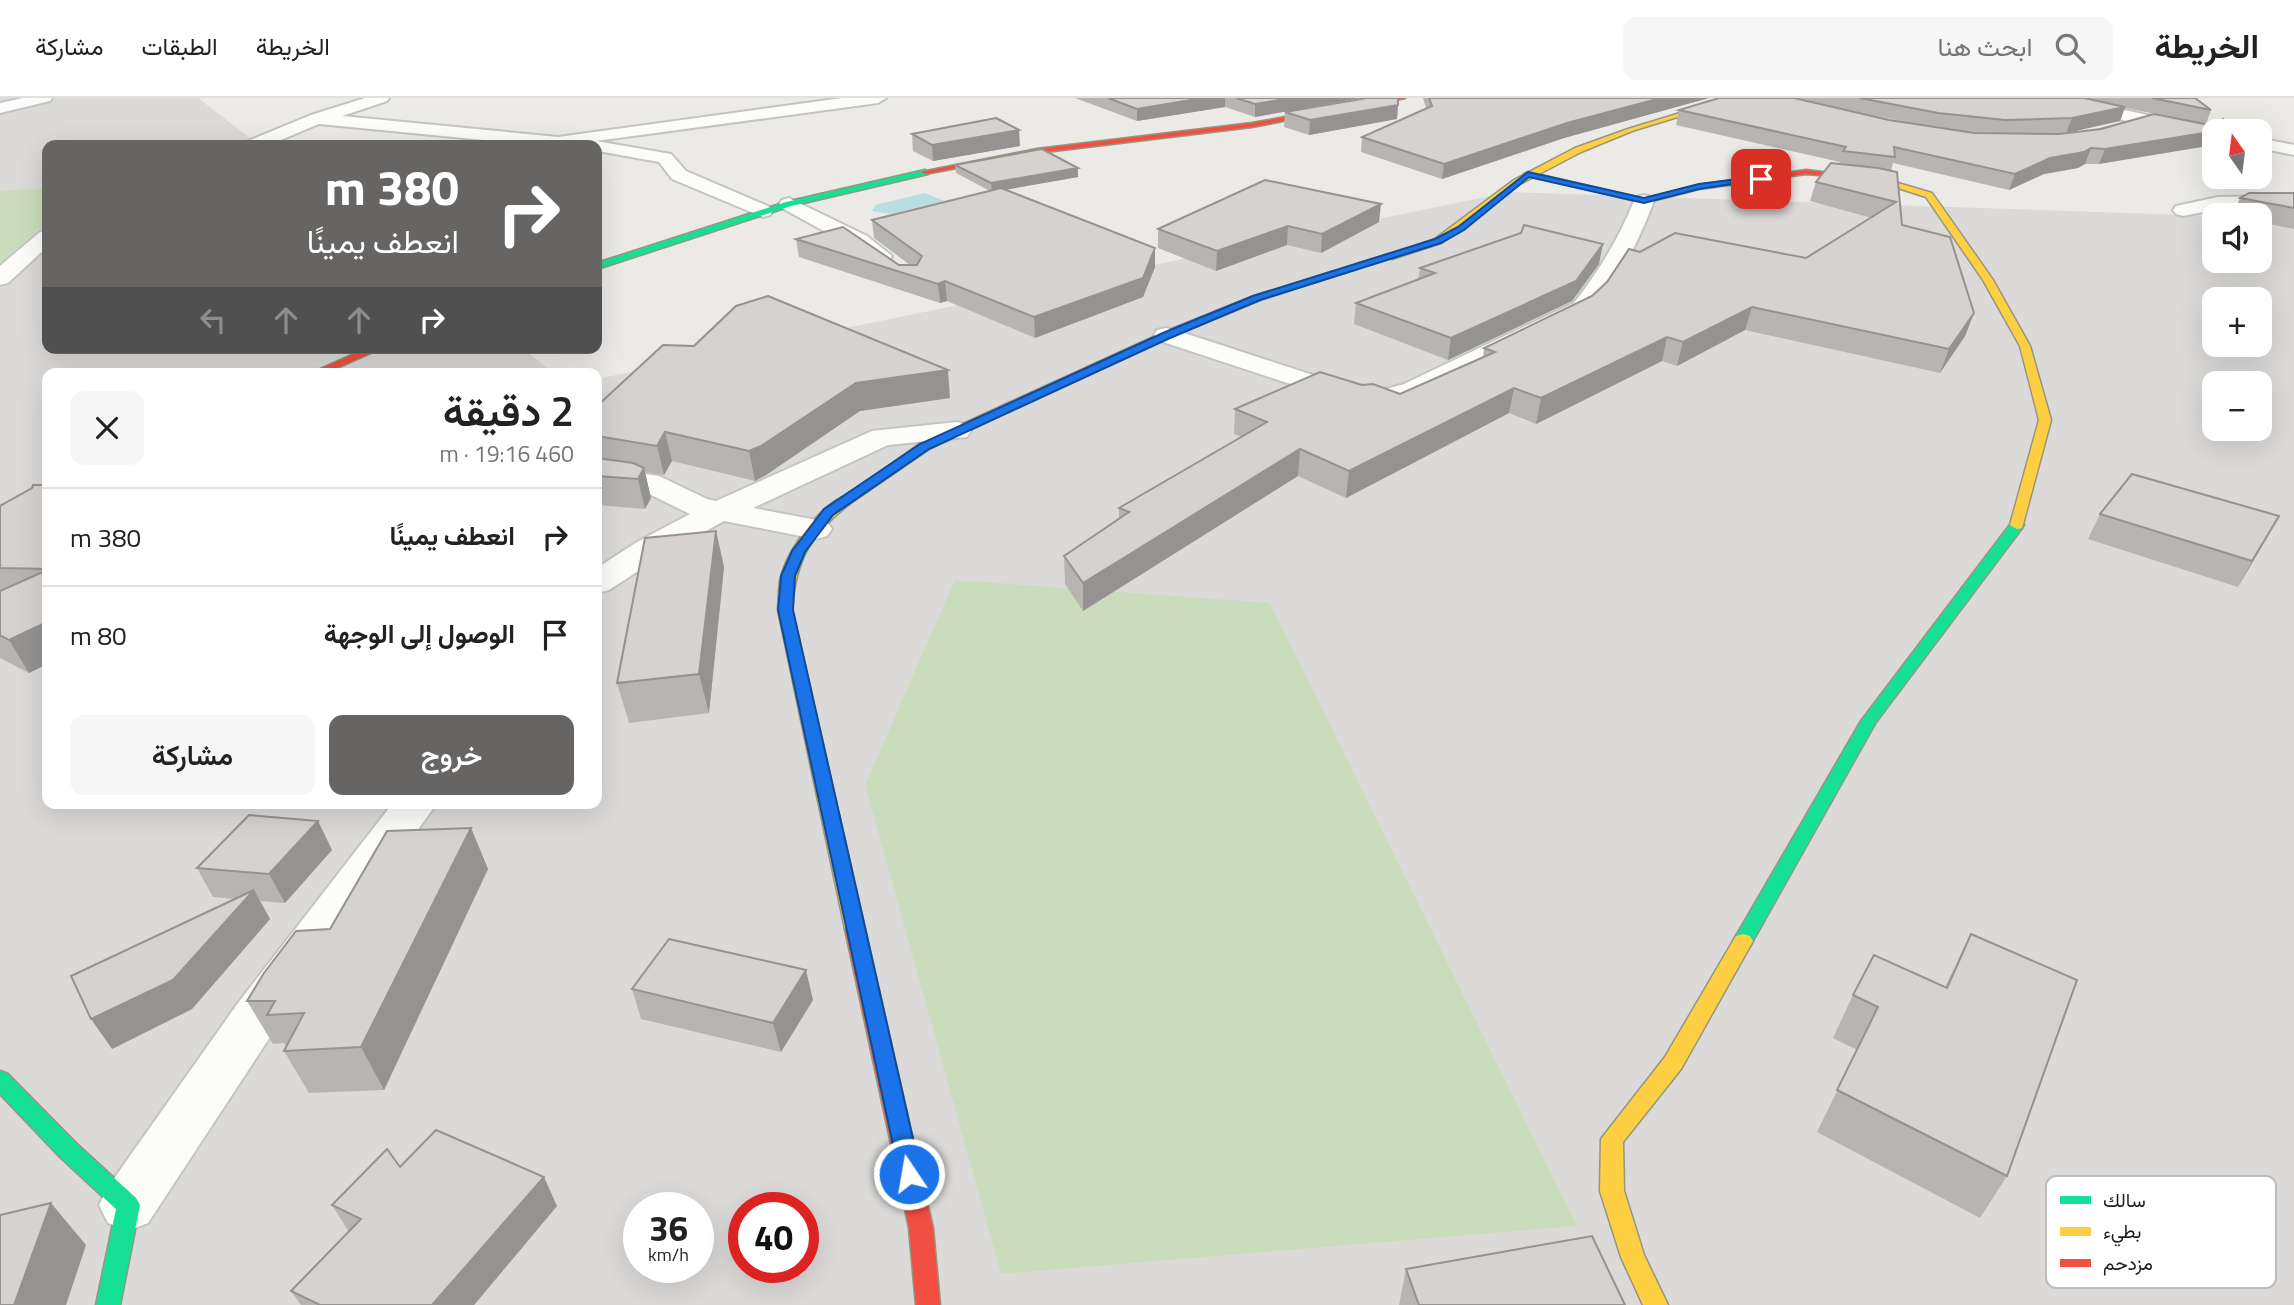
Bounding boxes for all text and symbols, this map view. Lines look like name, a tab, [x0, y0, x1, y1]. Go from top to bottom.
search box	[1623, 17, 2113, 80]
text: الخريطة	[2155, 21, 2259, 71]
text: ابحث هنا	[1938, 27, 2033, 66]
text: مشاركة	[35, 28, 103, 64]
text: الطبقات	[141, 28, 218, 64]
text: الخريطة	[256, 28, 330, 64]
icon: search	[2051, 29, 2089, 67]
north arrow	[2202, 119, 2272, 189]
map controls	[2202, 119, 2272, 441]
text: 380 m	[325, 149, 459, 224]
pin	[1731, 149, 1791, 209]
icon: arrive	[1742, 160, 1780, 198]
icon: right	[483, 168, 574, 259]
button: sound	[2202, 203, 2272, 273]
text: انعطف يمينًا	[307, 217, 459, 265]
button: +	[2202, 287, 2272, 357]
icon: left	[194, 301, 232, 339]
icon: ahead	[267, 301, 305, 339]
icon: ahead	[340, 301, 378, 339]
icon: right	[413, 301, 451, 339]
button: −	[2202, 371, 2272, 441]
text: 2 دقيقة	[443, 378, 574, 442]
button: close	[70, 391, 144, 465]
text: 460 m · 19:16	[439, 436, 574, 471]
text: انعطف يمينًا	[389, 516, 515, 555]
text: 380 m	[70, 518, 141, 557]
icon: right	[536, 518, 574, 556]
text: الوصول إلى الوجهة	[324, 614, 515, 653]
text: 80 m	[70, 616, 127, 655]
icon: arrive	[536, 616, 574, 654]
button: مشاركة	[70, 715, 315, 795]
button: خروج	[329, 715, 574, 795]
position arrow	[872, 1137, 946, 1211]
legend	[2046, 1176, 2276, 1288]
text: سالك	[2103, 1185, 2146, 1214]
speed limit sign: 40	[728, 1192, 819, 1283]
text: 36	[649, 1201, 688, 1255]
text: بطيء	[2103, 1216, 2141, 1247]
text: km/h	[648, 1241, 689, 1268]
text: مزدحم	[2103, 1248, 2153, 1277]

